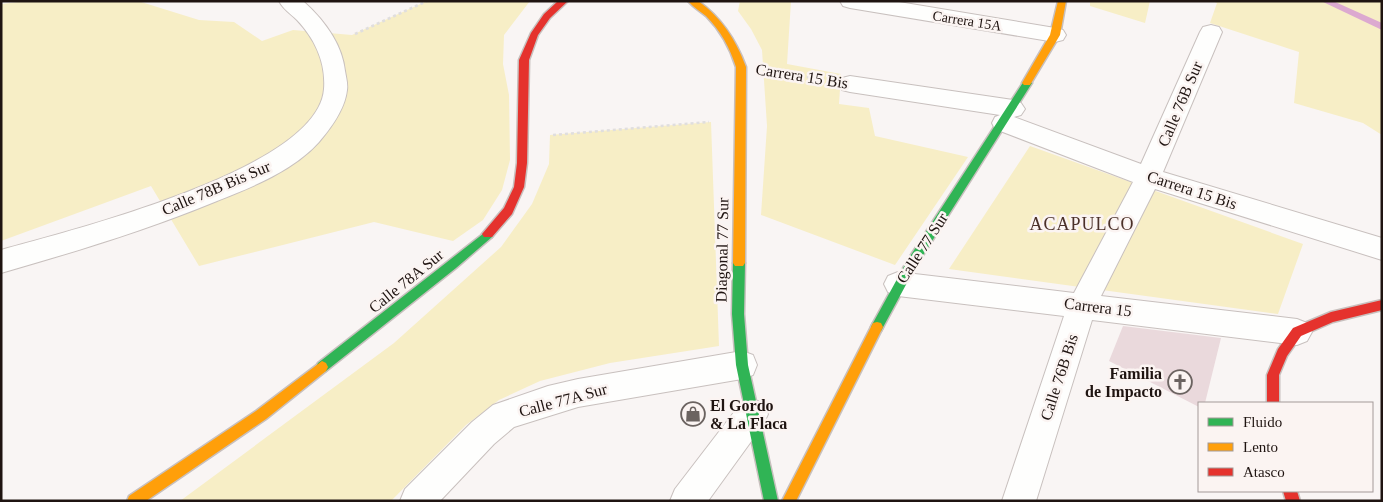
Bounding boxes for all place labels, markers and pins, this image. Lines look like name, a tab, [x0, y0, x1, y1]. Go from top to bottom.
place label: Familia de Impacto	[1085, 365, 1162, 401]
church icon: Familia de Impacto	[1167, 369, 1193, 395]
place label: El Gordo & La Flaca	[710, 397, 787, 432]
shop icon: El Gordo & La Flaca	[680, 401, 706, 427]

